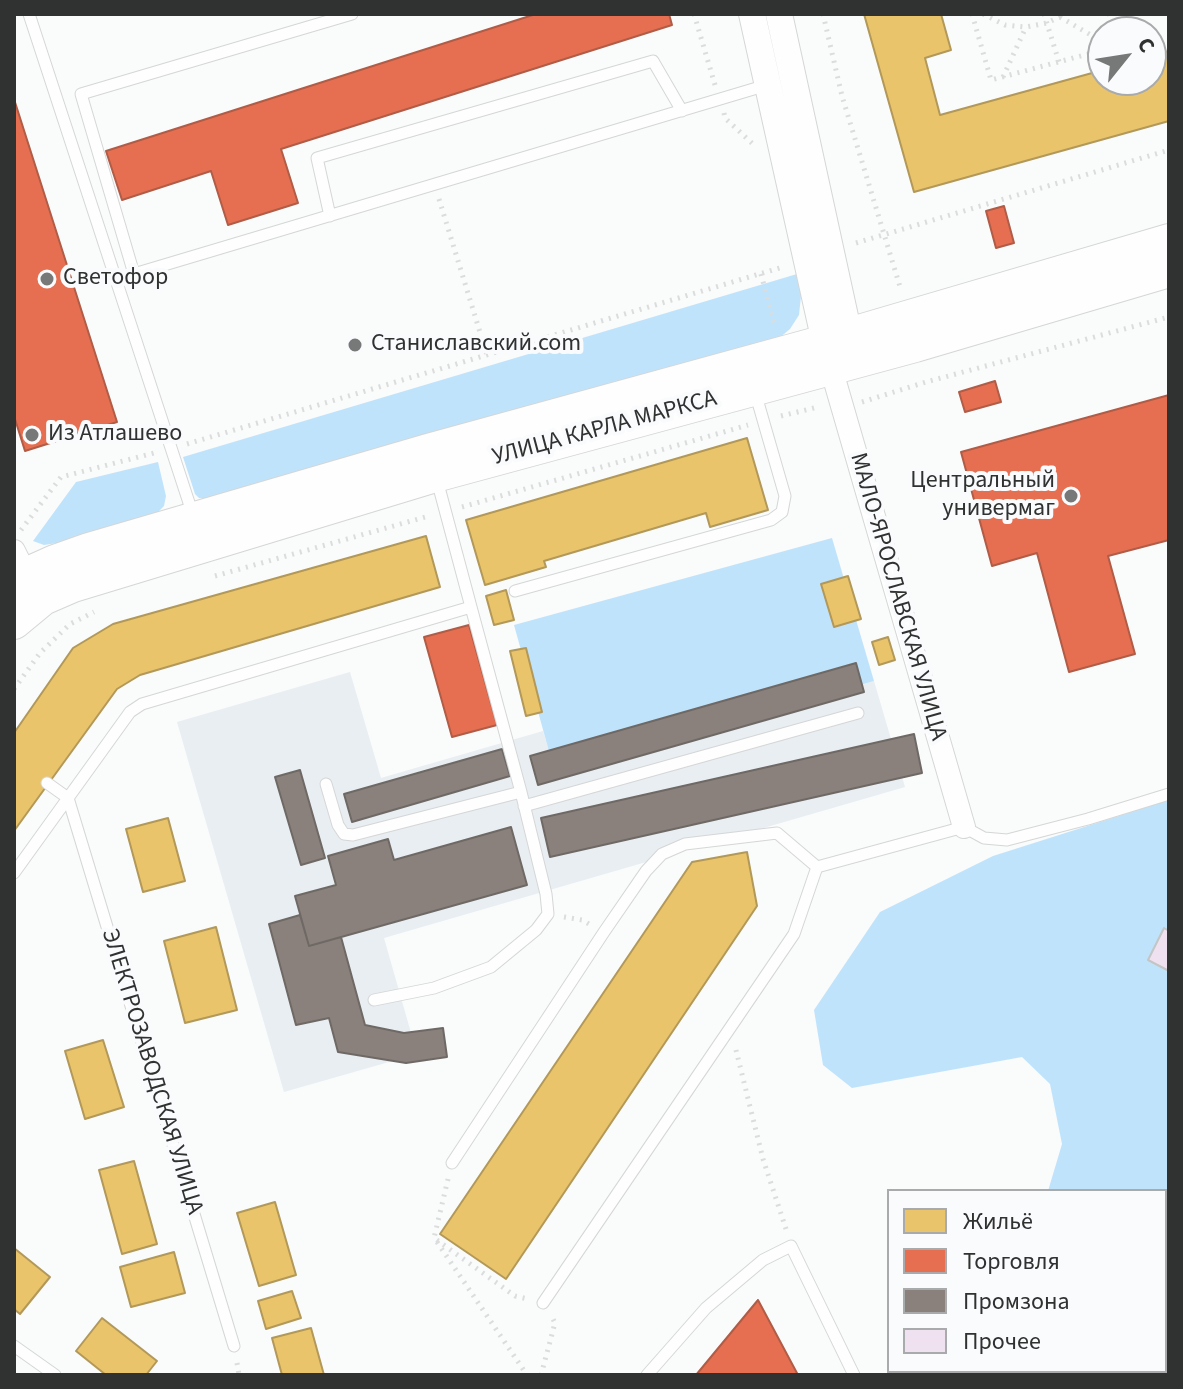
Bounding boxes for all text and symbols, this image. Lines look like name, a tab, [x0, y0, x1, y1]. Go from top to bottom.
north arrow	[1087, 16, 1167, 96]
text: С	[1129, 31, 1163, 59]
place label: Светофор	[63, 265, 168, 293]
marker: Светофор	[38, 270, 56, 288]
place label: Станиславский.com	[371, 331, 581, 359]
marker: Станиславский.com	[346, 336, 364, 354]
street label: УЛИЦА КАРЛА МАРКСА	[490, 385, 720, 473]
place label: Из Атлашево	[48, 421, 182, 449]
marker: Из Атлашево	[23, 426, 41, 444]
street label: МАЛО-ЯРОСЛАВСКАЯ УЛИЦА	[842, 450, 952, 744]
place label: Центральный универмаг	[910, 468, 1055, 524]
marker: Центральный универмаг	[1062, 487, 1080, 505]
street label: ЭЛЕКТРОЗАВОДСКАЯ УЛИЦА	[94, 926, 208, 1218]
legend	[887, 1189, 1167, 1373]
text: Жильё	[963, 1204, 1033, 1239]
text: Торговля	[963, 1244, 1060, 1279]
text: Промзона	[963, 1284, 1070, 1319]
text: Прочее	[963, 1324, 1041, 1359]

